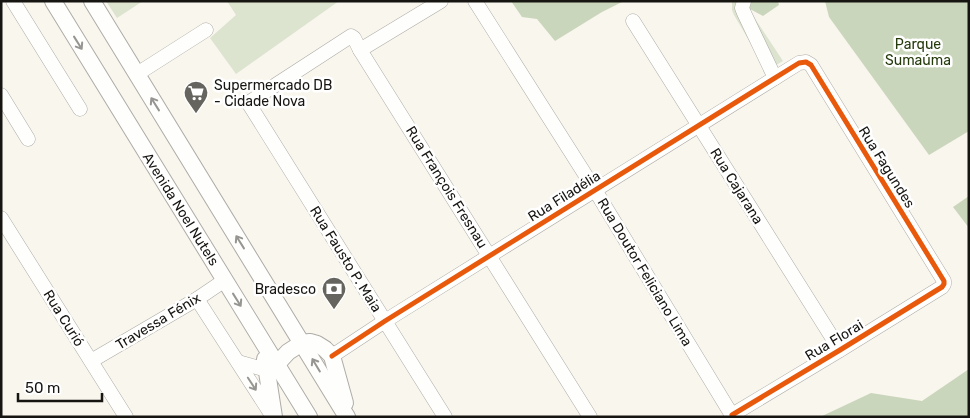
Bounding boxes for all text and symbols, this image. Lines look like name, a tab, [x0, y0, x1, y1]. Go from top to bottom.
one-way arrow	[74, 35, 84, 49]
park label: Parque Sumaúma	[885, 36, 951, 69]
place label: Supermercado DB - Cidade Nova	[214, 77, 332, 110]
supermarket icon: Supermercado DB - Cidade Nova	[183, 80, 209, 114]
one-way arrow	[150, 97, 160, 111]
street label: Rua François Fresnau	[402, 123, 491, 251]
street label: Rua Fagundes	[855, 123, 918, 211]
street label: Rua Cajarana	[706, 145, 767, 227]
street label: Avenida Noel Nutels	[139, 150, 222, 269]
street label: Rua Filadélia	[525, 167, 604, 225]
street label: Rua Doutor Feliciano Lima	[594, 195, 696, 349]
street label: Rua Fausto P. Maia	[306, 203, 385, 315]
one-way arrow	[235, 236, 245, 250]
bank icon: Bradesco	[321, 276, 347, 310]
place label: Bradesco	[255, 281, 316, 298]
street label: Rua Curió	[40, 287, 88, 350]
street label: Travessa Fénix	[113, 289, 204, 353]
one-way arrow	[233, 293, 243, 307]
street label: Rua Florai	[802, 316, 866, 364]
one-way arrow	[310, 359, 320, 373]
scale bar	[18, 370, 101, 402]
one-way arrow	[247, 376, 257, 390]
text: 50 m	[25, 379, 60, 397]

